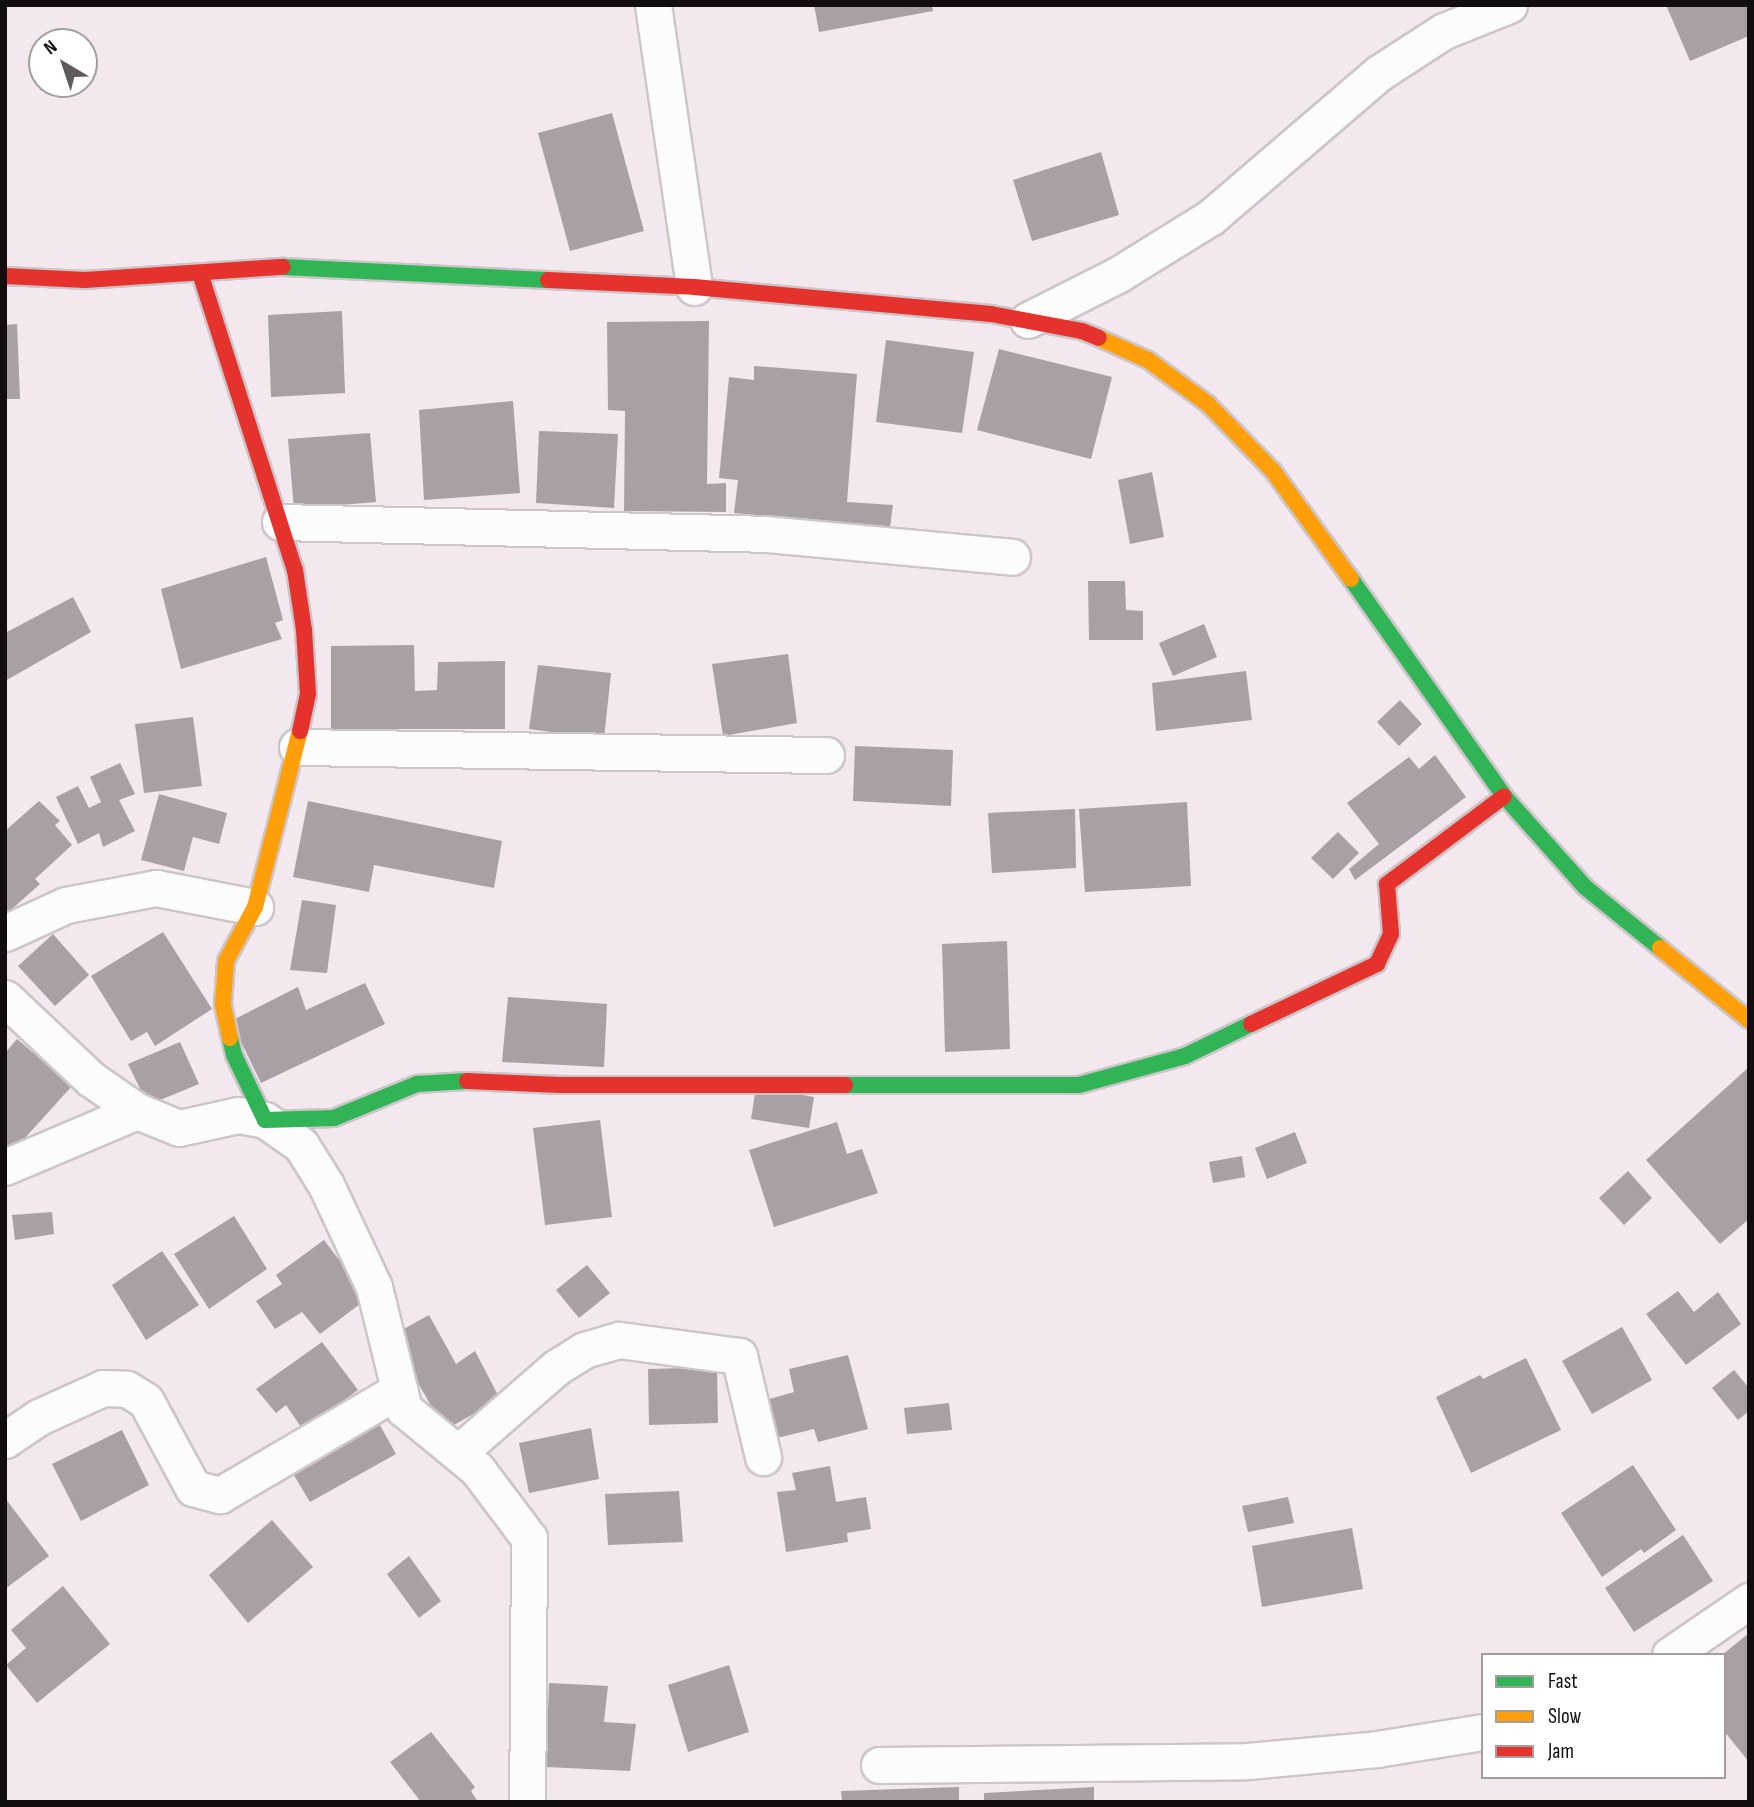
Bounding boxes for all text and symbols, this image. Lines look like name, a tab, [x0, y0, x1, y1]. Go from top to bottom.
north arrow	[28, 28, 98, 98]
text: N	[40, 36, 62, 60]
legend	[1481, 1653, 1726, 1779]
text: Fast	[1548, 1669, 1578, 1694]
text: Slow	[1548, 1704, 1581, 1729]
text: Jam	[1548, 1739, 1574, 1764]

